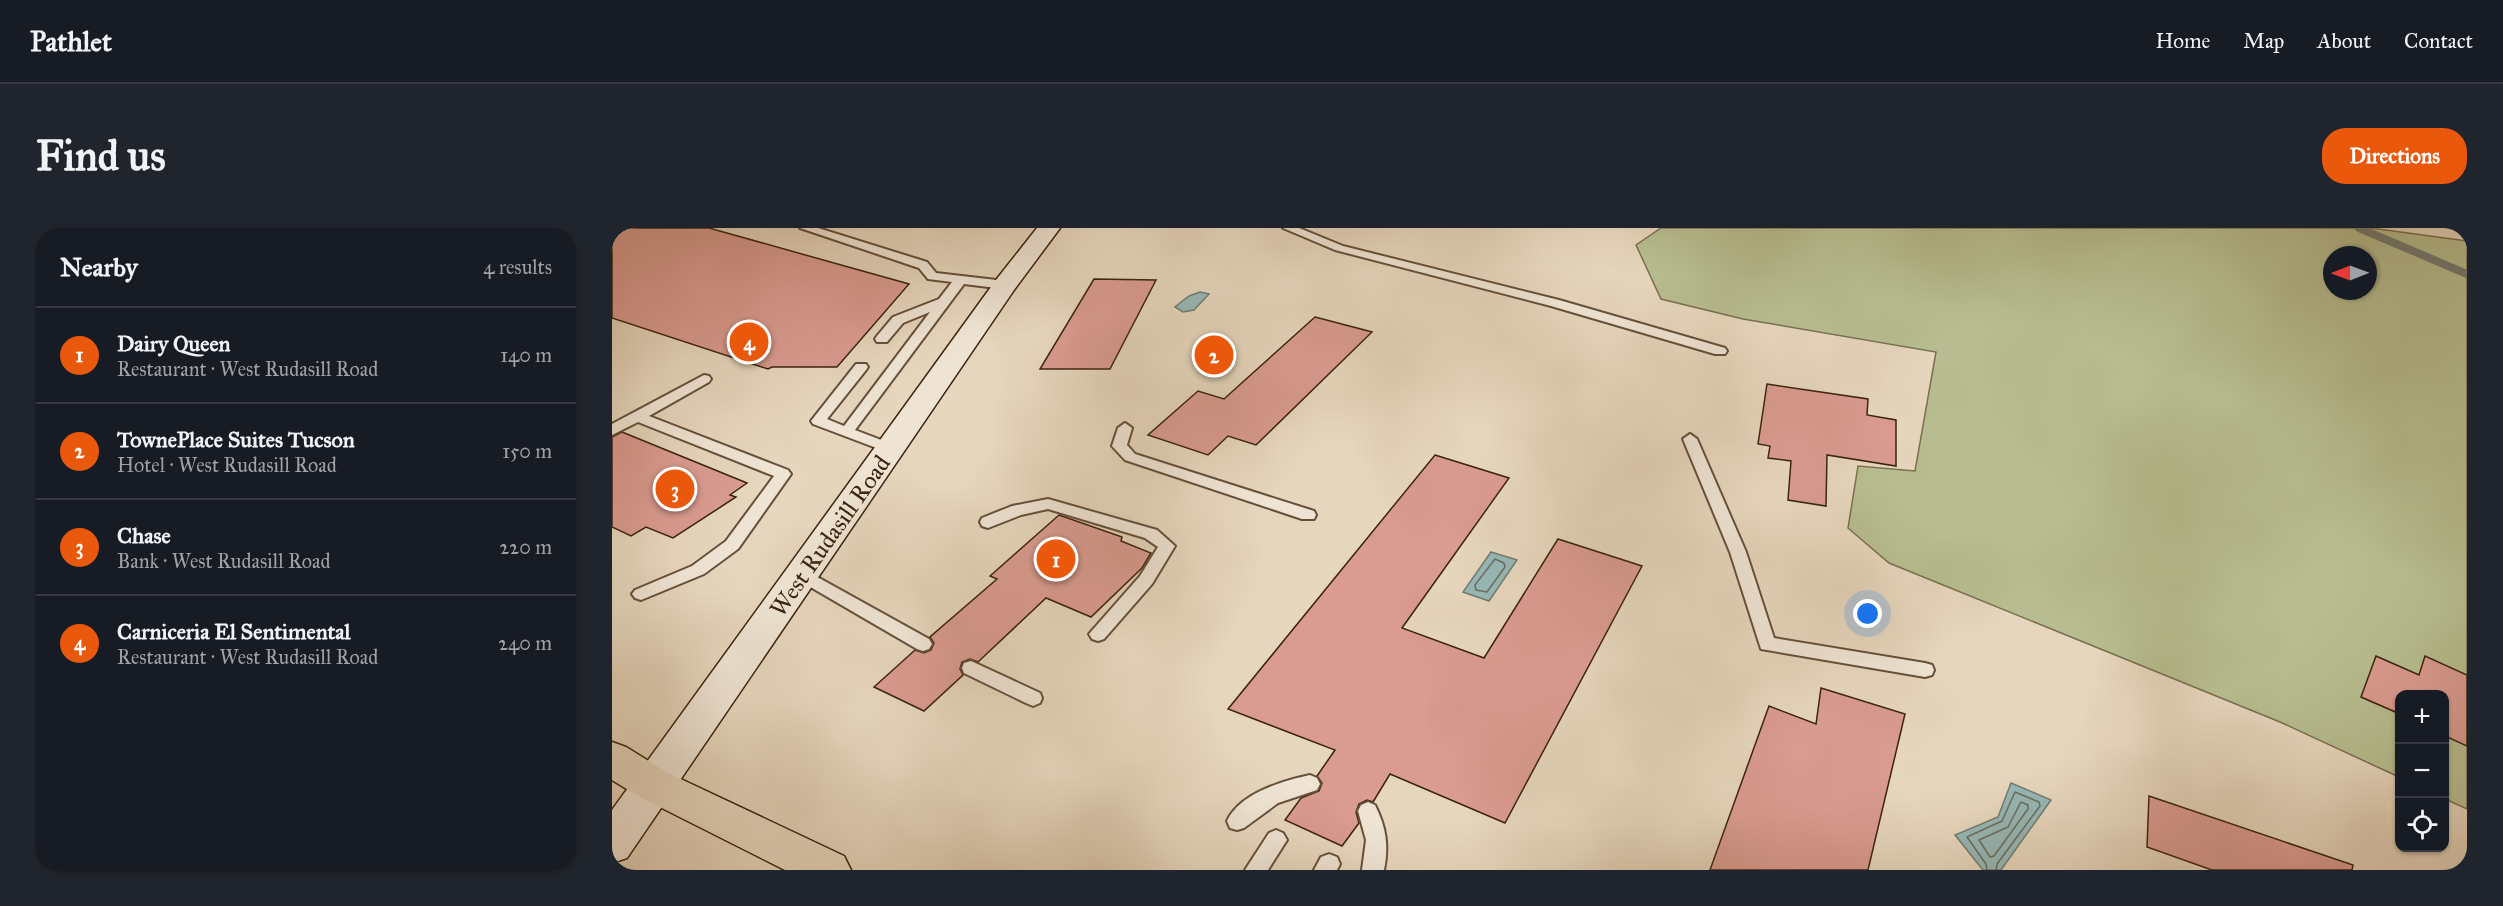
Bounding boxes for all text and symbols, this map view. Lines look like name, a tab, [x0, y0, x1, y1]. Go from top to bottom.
text: Pathlet	[30, 24, 112, 59]
text: Home	[2155, 28, 2210, 54]
text: Map	[2243, 28, 2284, 54]
text: About	[2317, 28, 2371, 54]
text: Contact	[2404, 28, 2473, 54]
button: Directions	[2322, 128, 2467, 184]
text: Find us	[36, 130, 166, 182]
north arrow	[2323, 246, 2377, 300]
text: Nearby	[60, 251, 138, 283]
text: 4 results	[483, 255, 552, 279]
pin: 4	[730, 320, 768, 364]
text: Dairy Queen	[117, 330, 231, 357]
pin: 2	[1194, 332, 1234, 378]
text: 1	[76, 343, 83, 367]
text: 140 m	[500, 343, 552, 367]
text: Restaurant · West Rudasill Road	[117, 357, 378, 381]
text: TownePlace Suites Tucson	[117, 426, 355, 453]
text: 2	[75, 439, 84, 463]
text: 150 m	[502, 439, 552, 463]
street label: West Rudasill Road	[763, 449, 897, 623]
text: Hotel · West Rudasill Road	[117, 453, 337, 477]
pin: 3	[656, 466, 694, 512]
text: Chase	[117, 522, 171, 549]
text: 3	[76, 535, 84, 559]
text: 220 m	[500, 535, 552, 559]
pin: 1	[1036, 536, 1076, 582]
text: Bank · West Rudasill Road	[117, 549, 331, 573]
your location	[1853, 599, 1882, 628]
text: Carniceria El Sentimental	[117, 618, 351, 645]
text: 4	[74, 631, 85, 655]
text: 240 m	[498, 631, 552, 655]
text: Restaurant · West Rudasill Road	[117, 645, 378, 669]
map controls	[2395, 690, 2449, 852]
button: +	[2395, 690, 2449, 744]
button: −	[2395, 744, 2449, 798]
button: locate	[2395, 798, 2449, 852]

